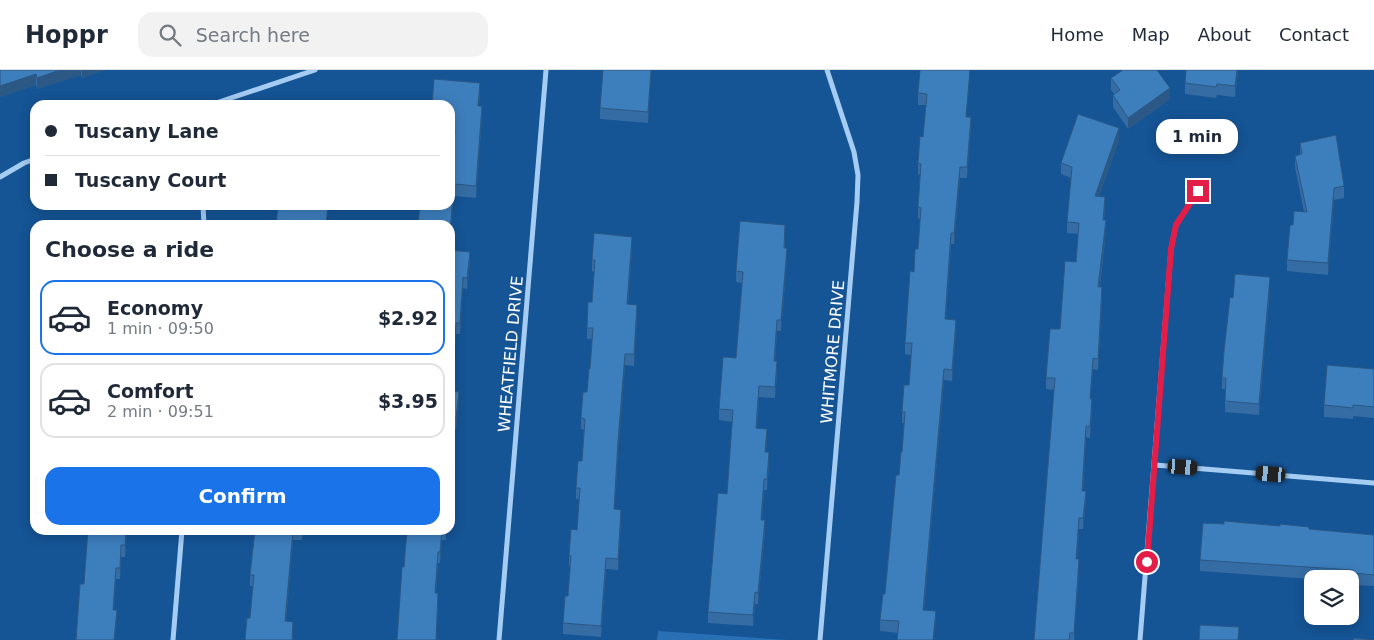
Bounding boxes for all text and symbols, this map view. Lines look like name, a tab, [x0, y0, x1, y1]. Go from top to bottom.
search box	[138, 12, 488, 57]
text: Hoppr	[25, 21, 108, 49]
icon: search	[156, 21, 184, 49]
text: Search here	[196, 24, 310, 46]
text: Home	[1051, 24, 1104, 45]
text: Map	[1132, 24, 1170, 45]
text: About	[1198, 24, 1251, 45]
text: Contact	[1279, 24, 1349, 45]
callout: 1 min	[1157, 118, 1239, 154]
text: Tuscany Lane	[75, 120, 219, 142]
text: 1 min	[1172, 127, 1222, 146]
text: Tuscany Court	[75, 169, 226, 191]
route end	[1187, 180, 1209, 202]
text: Choose a ride	[45, 237, 214, 262]
street label: WHEATFIELD DRIVE	[494, 275, 527, 433]
street label: WHITMORE DRIVE	[817, 279, 848, 425]
icon: car	[47, 295, 92, 340]
text: Economy	[107, 297, 203, 319]
text: $2.92	[378, 307, 438, 329]
text: 1 min · 09:50	[107, 319, 214, 338]
icon: car	[47, 378, 92, 423]
text: Comfort	[107, 380, 194, 402]
text: $3.95	[378, 390, 438, 412]
text: 2 min · 09:51	[107, 402, 214, 421]
car	[1167, 458, 1198, 476]
car	[1255, 465, 1286, 483]
button: Confirm	[45, 467, 440, 525]
route start	[1136, 551, 1158, 573]
map controls	[1304, 570, 1359, 625]
button: layers	[1304, 570, 1359, 625]

